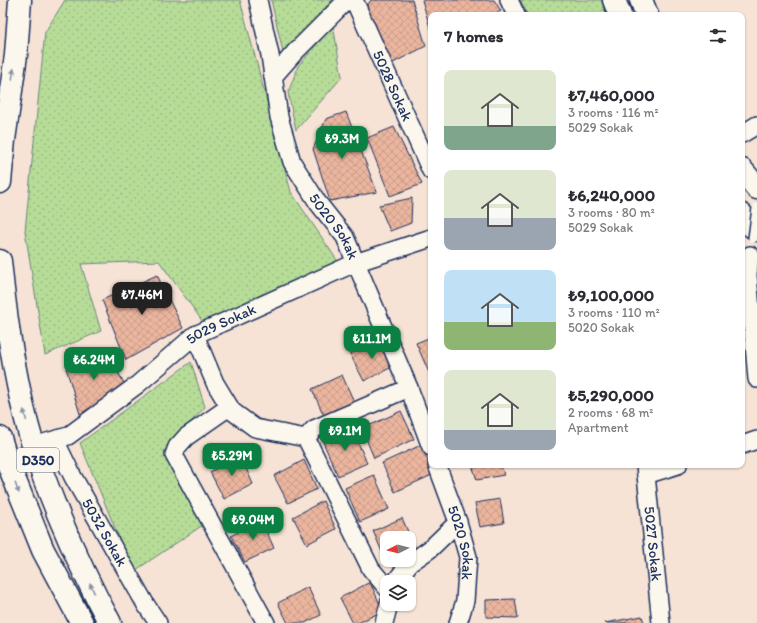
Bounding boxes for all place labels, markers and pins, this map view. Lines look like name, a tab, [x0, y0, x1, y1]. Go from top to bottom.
pin: ₺9.3M	[314, 126, 370, 160]
pin: ₺7.46M	[109, 282, 175, 316]
pin: ₺11.1M	[339, 326, 405, 360]
pin: ₺6.24M	[61, 347, 127, 381]
pin: ₺9.1M	[317, 418, 373, 452]
pin: ₺5.29M	[199, 443, 265, 477]
pin: ₺9.04M	[220, 507, 286, 541]

